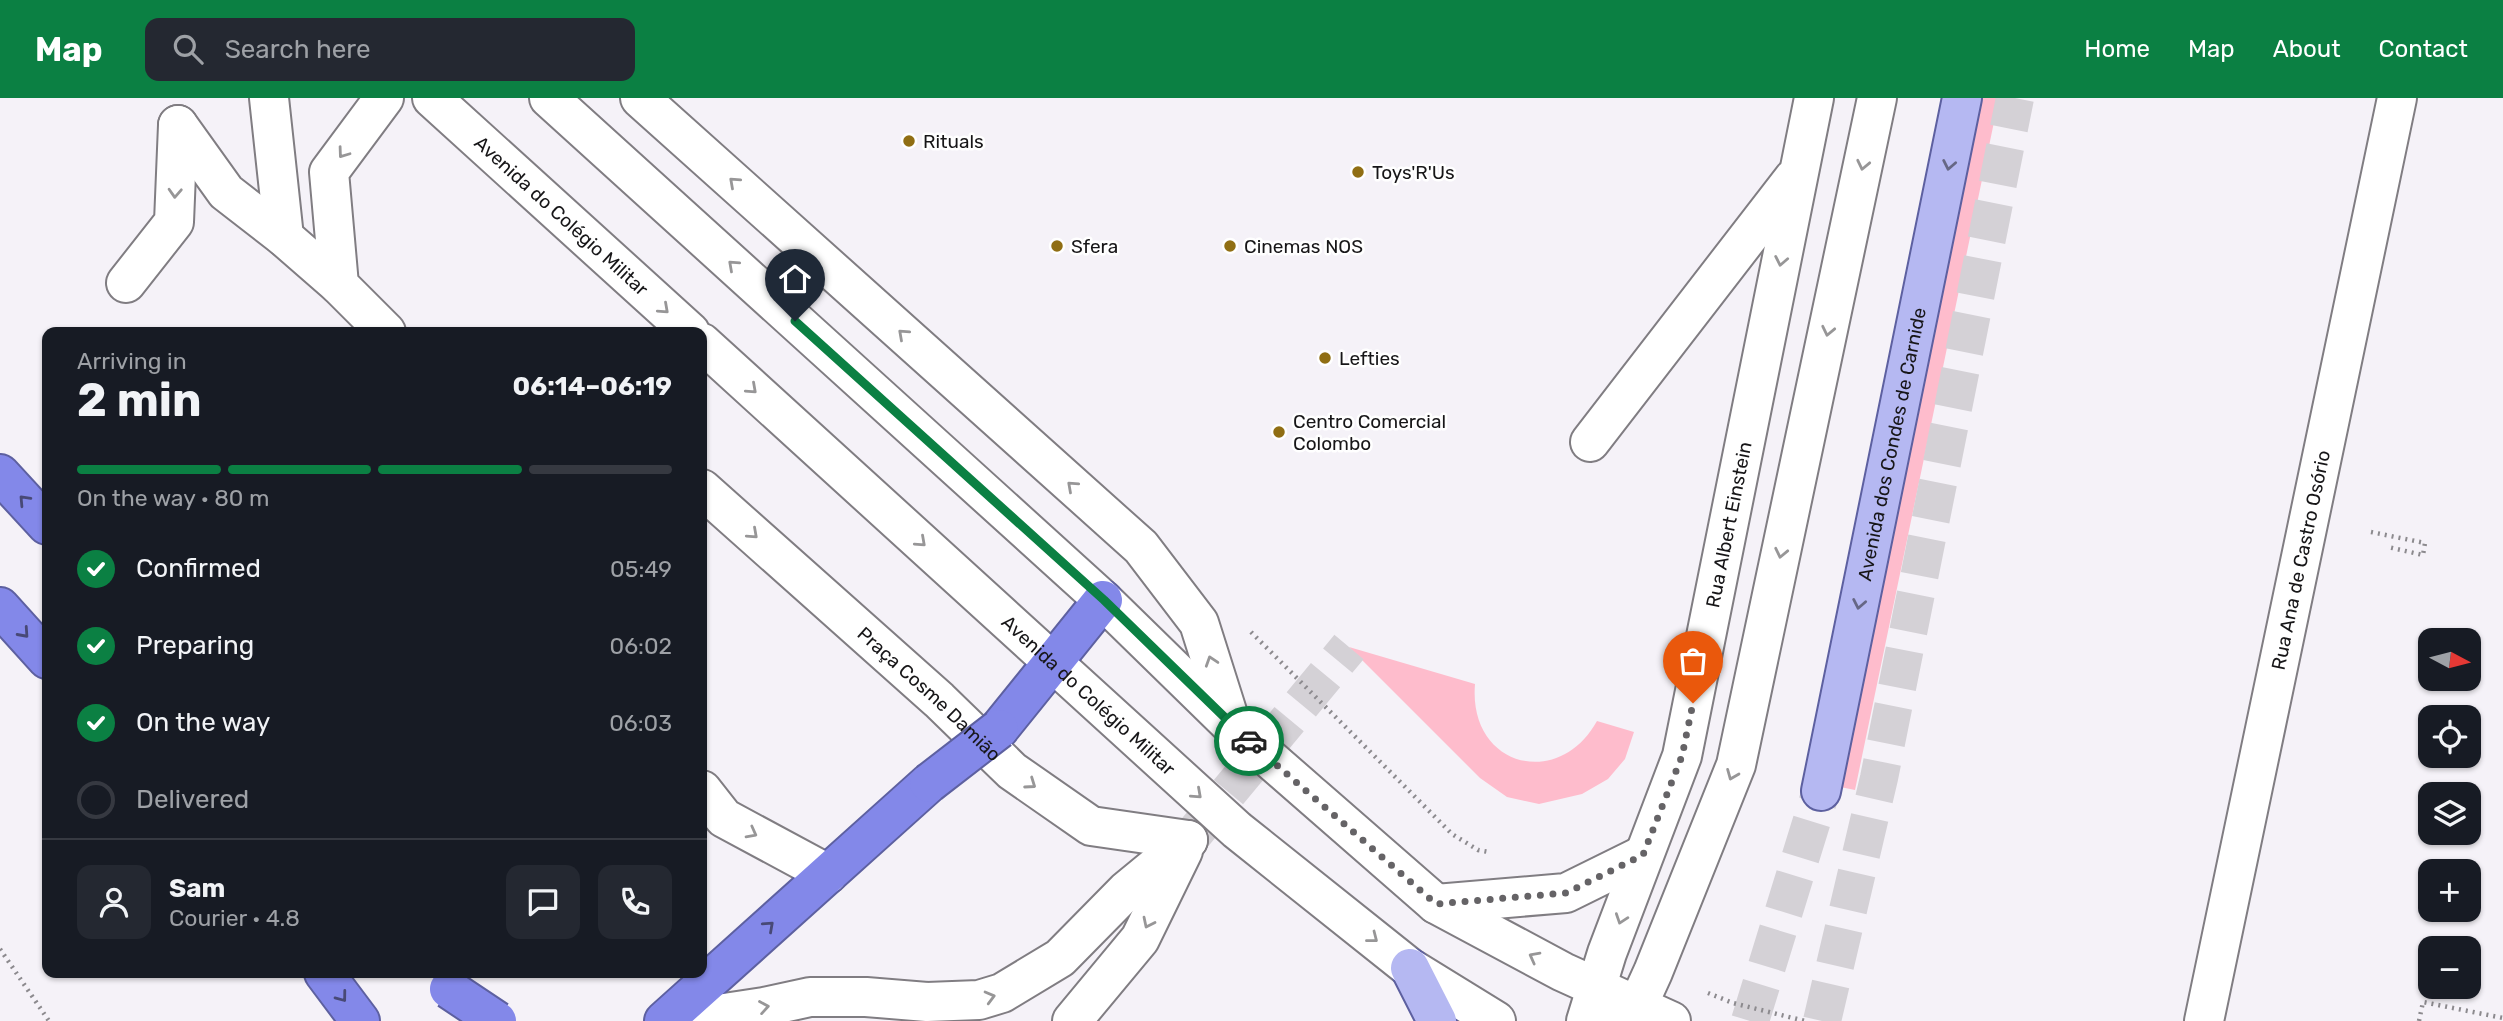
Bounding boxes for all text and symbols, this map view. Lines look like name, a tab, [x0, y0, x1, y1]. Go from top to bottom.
search box	[145, 18, 635, 81]
text: Map	[35, 30, 103, 69]
icon: search	[169, 30, 207, 68]
text: Search here	[225, 34, 370, 65]
text: Home	[2084, 35, 2150, 63]
text: Map	[2188, 35, 2235, 63]
text: About	[2273, 35, 2341, 63]
text: Contact	[2379, 35, 2468, 63]
place label: Rituals	[923, 130, 984, 153]
street label: Avenida do Colégio Militar	[470, 131, 654, 301]
marker: Rituals	[901, 133, 917, 149]
one-way arrow	[339, 145, 352, 158]
one-way arrow	[1857, 159, 1872, 171]
one-way arrow	[1942, 159, 1957, 171]
place label: Toys'R'Us	[1372, 161, 1455, 184]
marker: Toys'R'Us	[1350, 164, 1366, 180]
one-way arrow	[729, 178, 742, 191]
one-way arrow	[167, 187, 182, 198]
place label: Sfera	[1071, 235, 1118, 258]
place label: Cinemas NOS	[1244, 235, 1363, 258]
marker: Sfera	[1049, 238, 1065, 254]
marker: Cinemas NOS	[1222, 238, 1238, 254]
pin	[765, 249, 825, 321]
one-way arrow	[1774, 255, 1789, 267]
one-way arrow	[728, 260, 741, 273]
icon: home	[776, 260, 814, 298]
one-way arrow	[656, 300, 669, 313]
street label: Avenida dos Condes de Carnide	[1853, 305, 1931, 583]
one-way arrow	[1822, 325, 1837, 337]
one-way arrow	[898, 330, 911, 343]
text: Arriving in	[77, 347, 187, 375]
place label: Lefties	[1339, 347, 1400, 370]
marker: Lefties	[1317, 350, 1333, 366]
text: 06:14–06:19	[513, 371, 672, 402]
text: 2 min	[77, 373, 202, 428]
one-way arrow	[744, 381, 757, 393]
place label: Centro Comercial Colombo	[1293, 410, 1446, 455]
marker: Centro Comercial Colombo	[1271, 424, 1287, 440]
street label: Rua Albert Einstein	[1701, 440, 1757, 610]
street label: Rua Ana de Castro Osório	[2267, 448, 2335, 672]
one-way arrow	[1067, 482, 1080, 495]
text: On the way · 80 m	[77, 484, 269, 512]
one-way arrow	[19, 495, 32, 508]
one-way arrow	[745, 526, 758, 539]
one-way arrow	[913, 534, 926, 546]
one-way arrow	[1775, 547, 1790, 559]
icon: check	[77, 550, 115, 588]
text: Confirmed	[136, 553, 261, 584]
text: 05:49	[610, 555, 672, 583]
one-way arrow	[1853, 598, 1868, 610]
street label: Avenida do Colégio Militar	[997, 611, 1181, 781]
street label: Praça Cosme Damião	[853, 622, 1006, 766]
one-way arrow	[15, 625, 28, 638]
icon: check	[77, 627, 115, 665]
north arrow	[2418, 628, 2482, 691]
map controls	[2418, 628, 2481, 999]
text: Preparing	[136, 630, 254, 661]
pin	[1663, 631, 1723, 703]
text: 06:02	[610, 632, 672, 660]
icon: bag	[1674, 642, 1712, 680]
one-way arrow	[1205, 655, 1220, 667]
icon: check	[77, 704, 115, 742]
button: locate	[2418, 705, 2481, 768]
courier	[1214, 706, 1284, 776]
text: On the way	[136, 707, 270, 738]
text: 06:03	[609, 709, 672, 737]
icon: car	[1230, 722, 1268, 760]
one-way arrow	[1727, 769, 1741, 781]
one-way arrow	[1023, 776, 1036, 788]
button: layers	[2418, 782, 2481, 845]
text: Delivered	[136, 784, 249, 815]
one-way arrow	[1189, 786, 1202, 798]
one-way arrow	[745, 825, 758, 838]
button: +	[2418, 859, 2481, 922]
button: person	[77, 865, 151, 939]
button: chat	[506, 865, 580, 939]
button: phone	[598, 865, 672, 939]
text: Sam	[169, 873, 225, 904]
text: Courier · 4.8	[169, 904, 300, 932]
one-way arrow	[1615, 912, 1629, 925]
one-way arrow	[1142, 916, 1156, 928]
one-way arrow	[761, 922, 774, 935]
one-way arrow	[1366, 930, 1378, 943]
button: −	[2418, 936, 2481, 999]
one-way arrow	[1529, 951, 1541, 965]
one-way arrow	[334, 989, 346, 1002]
one-way arrow	[983, 991, 995, 1005]
one-way arrow	[758, 1000, 770, 1015]

